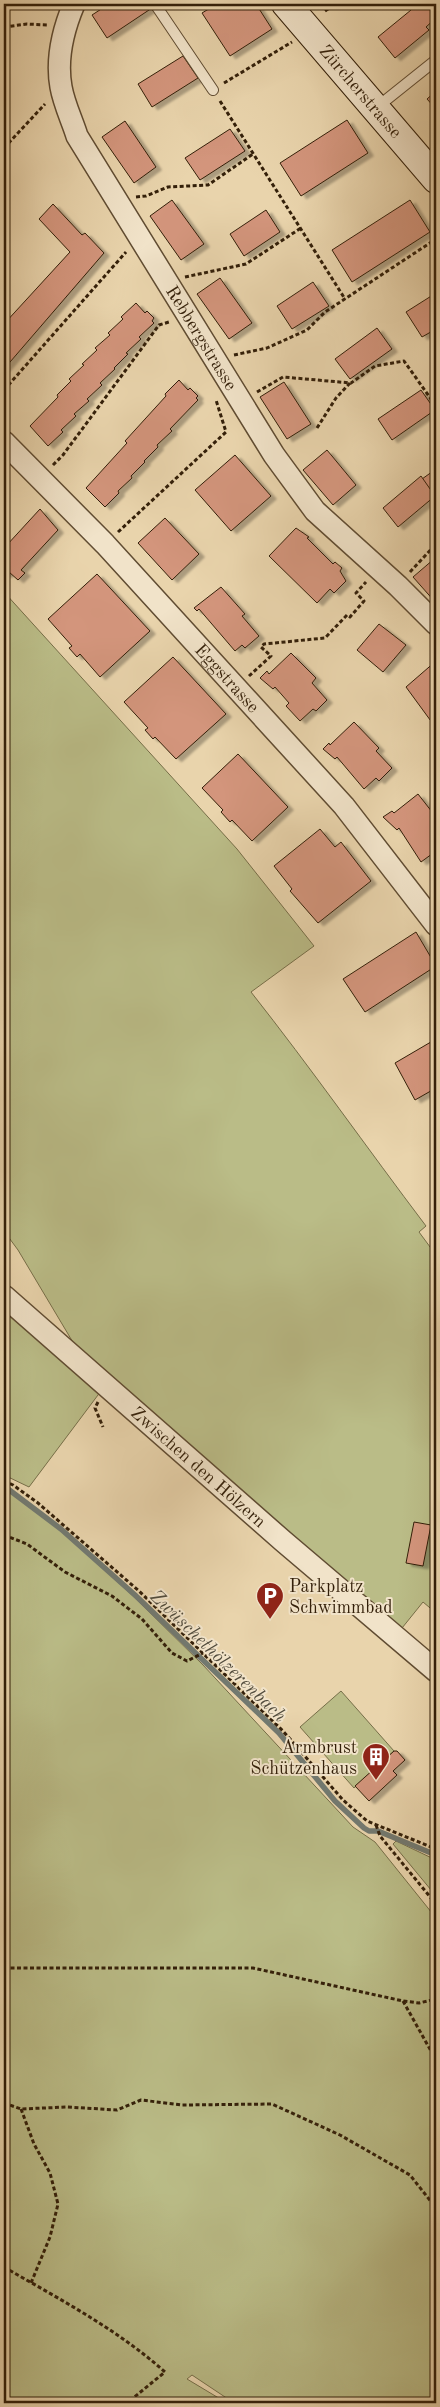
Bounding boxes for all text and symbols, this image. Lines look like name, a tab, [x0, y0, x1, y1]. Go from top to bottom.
street label: Zürcherstrasse	[315, 42, 405, 142]
street label: Rebbergstrasse	[162, 283, 240, 394]
street label: Eggstrasse	[191, 641, 262, 717]
street label: Zwischen den Hölzern	[127, 1404, 269, 1532]
place label: Parkplatz Schwimmbad	[289, 1578, 393, 1617]
parking icon: Parkplatz Schwimmbad	[255, 1581, 285, 1620]
water label: Zwüschethölzerenbach	[146, 1587, 289, 1727]
place label: Armbrust Schützenhaus	[250, 1739, 357, 1778]
building icon: Armbrust Schützenhaus	[361, 1742, 391, 1781]

